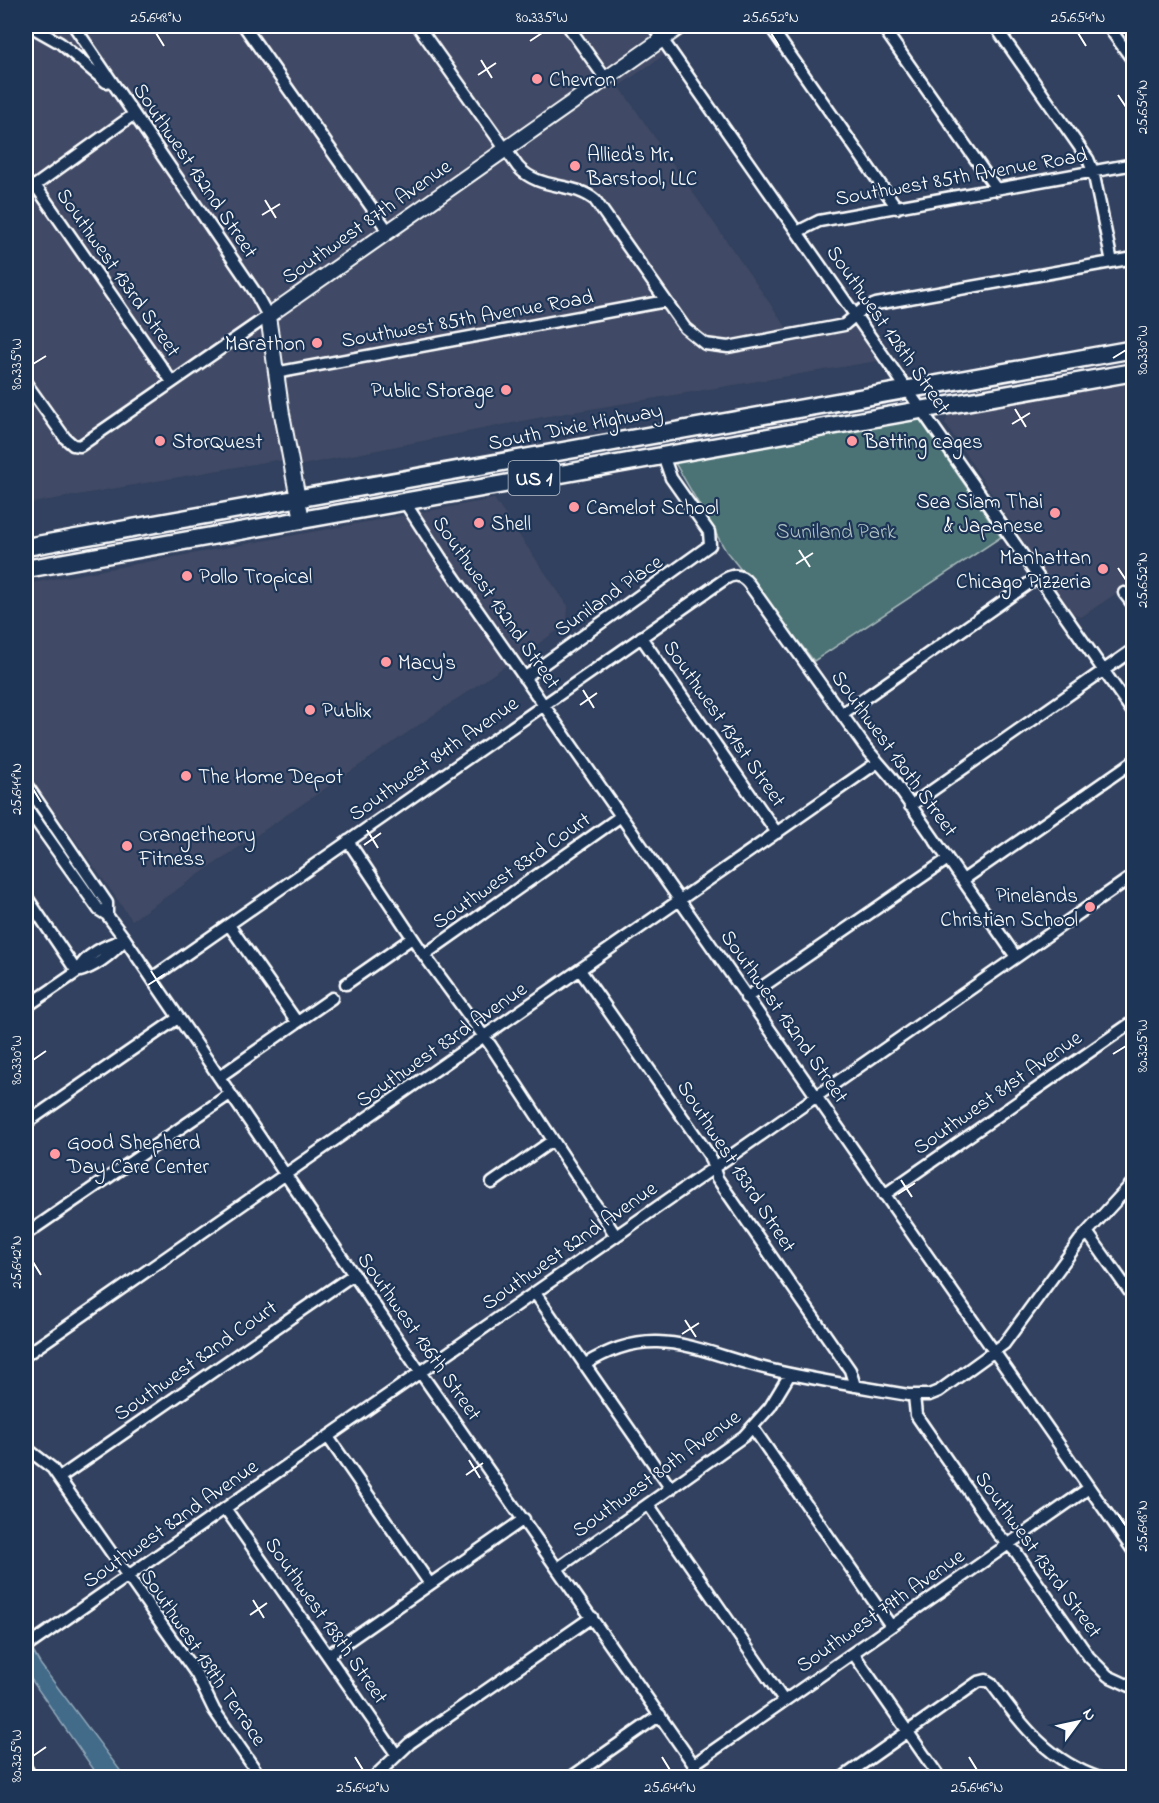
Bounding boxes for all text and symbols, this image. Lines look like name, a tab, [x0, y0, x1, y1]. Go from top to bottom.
text: 25.648°N	[130, 7, 182, 29]
text: 80.335°W	[516, 7, 568, 29]
text: 25.652°N	[743, 7, 799, 29]
text: 25.654°N	[1051, 7, 1105, 29]
place label: Chevron	[549, 66, 616, 96]
marker: Chevron	[530, 72, 544, 86]
street label: Southwest 132nd Street	[124, 77, 264, 265]
text: 25.654°N	[1132, 80, 1154, 134]
place label: Allied's Mr. Barstool, LLC	[586, 141, 697, 195]
street label: Southwest 85th Avenue Road	[833, 141, 1090, 215]
street label: Southwest 87th Avenue	[276, 152, 459, 293]
marker: Allied's Mr. Barstool, LLC	[568, 159, 582, 173]
street label: Southwest 133rd Street	[48, 183, 187, 364]
street label: Southwest 128th Street	[818, 240, 957, 421]
street label: Southwest 85th Avenue Road	[339, 283, 596, 357]
text: 80.330°W	[1132, 325, 1154, 375]
place label: Marathon	[225, 330, 305, 360]
marker: Marathon	[310, 336, 324, 350]
text: 80.335°W	[6, 338, 28, 390]
place label: Public Storage	[371, 377, 495, 409]
marker: Public Storage	[499, 383, 513, 397]
street label: South Dixie Highway	[486, 396, 666, 462]
place label: StorQuest	[172, 428, 263, 458]
place label: Batting cages	[863, 428, 983, 460]
marker: StorQuest	[153, 434, 167, 448]
marker: Batting cages	[845, 434, 859, 448]
road number: US 1	[508, 461, 560, 495]
place label: Sea Siam Thai & Japanese	[916, 488, 1044, 542]
place label: Camelot School	[586, 494, 719, 524]
marker: Camelot School	[567, 500, 581, 514]
marker: Sea Siam Thai & Japanese	[1048, 506, 1062, 520]
street label: Southwest 132nd Street	[424, 510, 567, 696]
place label: Shell	[491, 510, 531, 540]
marker: Shell	[472, 516, 486, 530]
park label: Suniland Park	[776, 518, 897, 548]
place label: Manhattan Chicago Pizzeria	[956, 544, 1091, 600]
street label: Suniland Place	[549, 548, 670, 645]
text: 25.652°N	[1132, 552, 1154, 608]
marker: Manhattan Chicago Pizzeria	[1096, 562, 1110, 576]
place label: Pollo Tropical	[199, 563, 312, 593]
marker: Pollo Tropical	[180, 569, 194, 583]
street label: Southwest 131st Street	[654, 635, 792, 814]
place label: Macy's	[398, 649, 456, 681]
marker: Macy's	[379, 655, 393, 669]
street label: Southwest 130th Street	[823, 665, 964, 844]
street label: Southwest 84th Avenue	[343, 689, 526, 830]
place label: Publix	[322, 697, 372, 727]
marker: Publix	[303, 703, 317, 717]
text: 25.644°N	[6, 763, 28, 815]
place label: The Home Depot	[198, 763, 343, 793]
marker: The Home Depot	[179, 769, 193, 783]
street label: Southwest 83rd Court	[427, 806, 598, 938]
place label: Orangetheory Fitness	[138, 821, 255, 875]
marker: Orangetheory Fitness	[120, 839, 134, 853]
place label: Pinelands Christian School	[940, 882, 1078, 936]
marker: Pinelands Christian School	[1083, 900, 1097, 914]
street label: Southwest 132nd Street	[712, 924, 855, 1110]
street label: Southwest 83rd Avenue	[351, 975, 534, 1116]
text: 80.325°W	[1132, 1019, 1154, 1073]
street label: Southwest 81st Avenue	[908, 1024, 1089, 1163]
text: 80.330°W	[6, 1035, 28, 1085]
street label: Southwest 133rd Street	[668, 1075, 802, 1259]
place label: Good Shepherd Day Care Center	[66, 1129, 209, 1185]
marker: Good Shepherd Day Care Center	[48, 1147, 62, 1161]
street label: Southwest 82nd Avenue	[476, 1174, 664, 1319]
text: 25.642°N	[6, 1235, 28, 1289]
street label: Southwest 136th Street	[349, 1247, 488, 1427]
street label: Southwest 82nd Court	[108, 1294, 284, 1429]
street label: Southwest 80th Avenue	[567, 1403, 748, 1546]
street label: Southwest 82nd Avenue	[77, 1452, 265, 1597]
street label: Southwest 133rd Street	[966, 1465, 1108, 1645]
text: 25.648°N	[1132, 1500, 1154, 1552]
street label: Southwest 138th Street	[256, 1531, 394, 1711]
street label: Southwest 79th Avenue	[791, 1542, 972, 1681]
street label: Southwest 139th Terrace	[132, 1563, 273, 1753]
north arrow	[1048, 1692, 1108, 1752]
text: N	[1076, 1704, 1102, 1726]
text: 80.325°W	[6, 1729, 28, 1783]
text: 25.642°N	[336, 1777, 390, 1799]
text: 25.644°N	[644, 1777, 696, 1799]
text: 25.646°N	[951, 1777, 1003, 1799]

